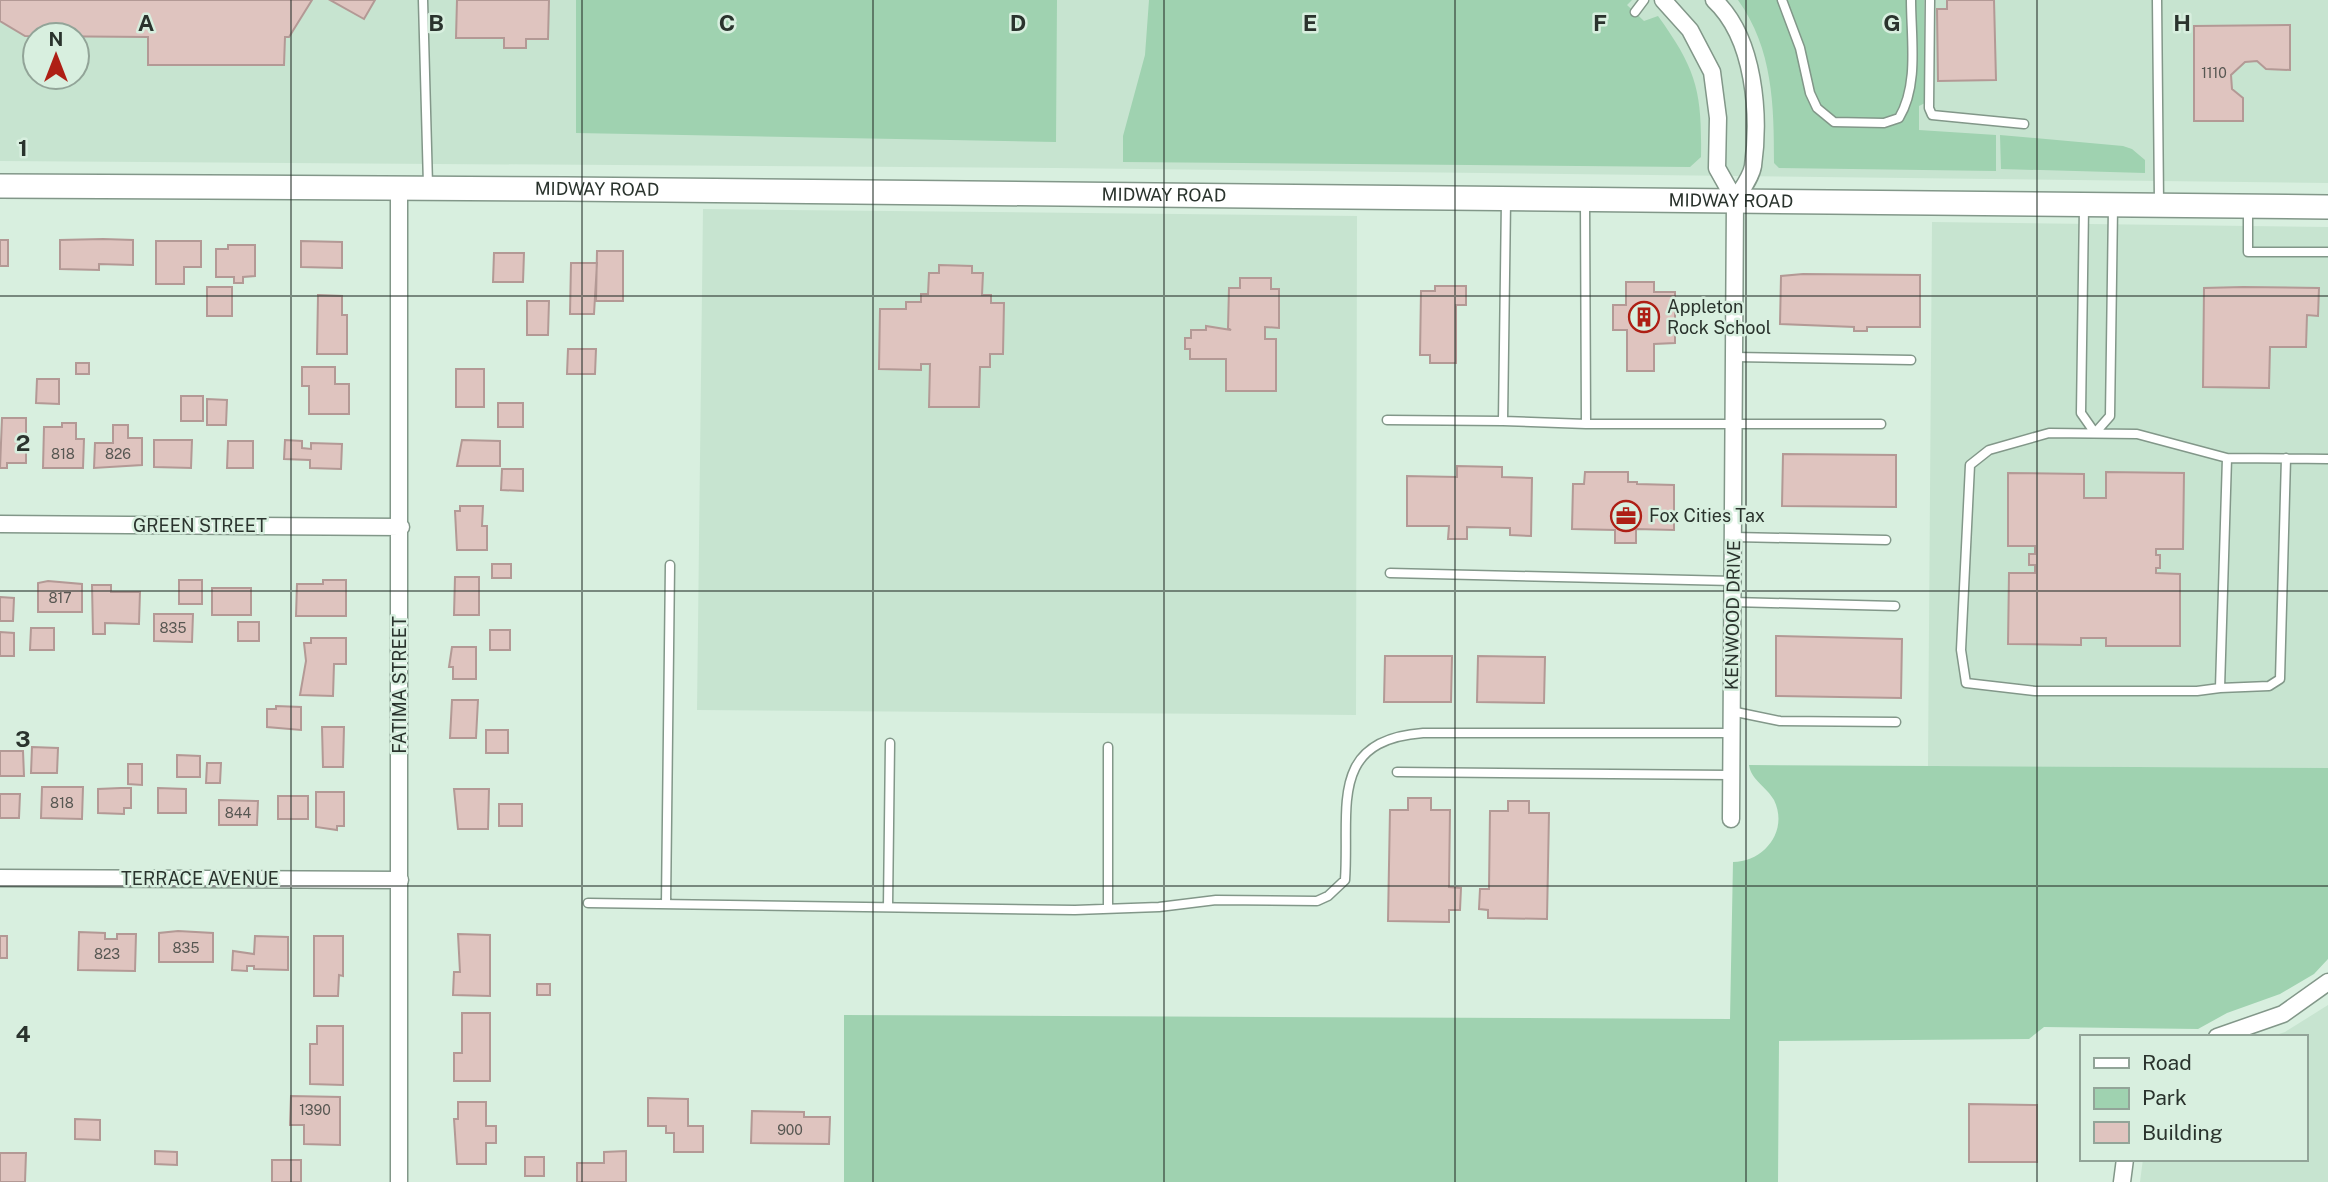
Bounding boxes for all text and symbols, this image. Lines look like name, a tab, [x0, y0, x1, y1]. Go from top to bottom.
text: A	[138, 9, 155, 36]
text: B	[428, 9, 444, 36]
text: C	[719, 9, 735, 36]
text: D	[1010, 9, 1026, 36]
text: E	[1303, 9, 1317, 36]
text: F	[1593, 9, 1607, 36]
text: G	[1883, 9, 1901, 36]
text: H	[2173, 9, 2191, 36]
north arrow	[21, 21, 91, 91]
text: N	[49, 28, 63, 50]
house number: 1110	[2201, 65, 2227, 81]
text: 1	[18, 134, 28, 161]
street label: MIDWAY ROAD	[535, 178, 659, 200]
street label: MIDWAY ROAD	[1102, 183, 1226, 206]
street label: MIDWAY ROAD	[1669, 189, 1793, 212]
place label: Appleton Rock School	[1667, 296, 1771, 338]
building icon: Appleton Rock School	[1627, 300, 1661, 334]
text: 2	[16, 429, 30, 456]
house number: 818	[51, 446, 75, 462]
house number: 826	[105, 446, 131, 462]
office icon: Fox Cities Tax	[1609, 499, 1643, 533]
place label: Fox Cities Tax	[1649, 505, 1765, 526]
street label: GREEN STREET	[133, 515, 267, 536]
street label: KENWOOD DRIVE	[1721, 540, 1744, 690]
house number: 817	[48, 590, 72, 606]
street label: FATIMA STREET	[389, 616, 410, 754]
house number: 835	[160, 620, 186, 636]
text: 3	[15, 725, 31, 752]
house number: 818	[50, 795, 74, 811]
house number: 844	[225, 805, 252, 821]
street label: TERRACE AVENUE	[121, 868, 279, 889]
house number: 835	[173, 940, 199, 956]
house number: 823	[94, 946, 120, 962]
text: 4	[15, 1020, 31, 1047]
legend	[2080, 1035, 2307, 1161]
text: Road	[2142, 1050, 2192, 1075]
text: Park	[2142, 1085, 2187, 1110]
house number: 1390	[299, 1102, 331, 1118]
text: Building	[2142, 1120, 2223, 1145]
house number: 900	[777, 1122, 803, 1138]

